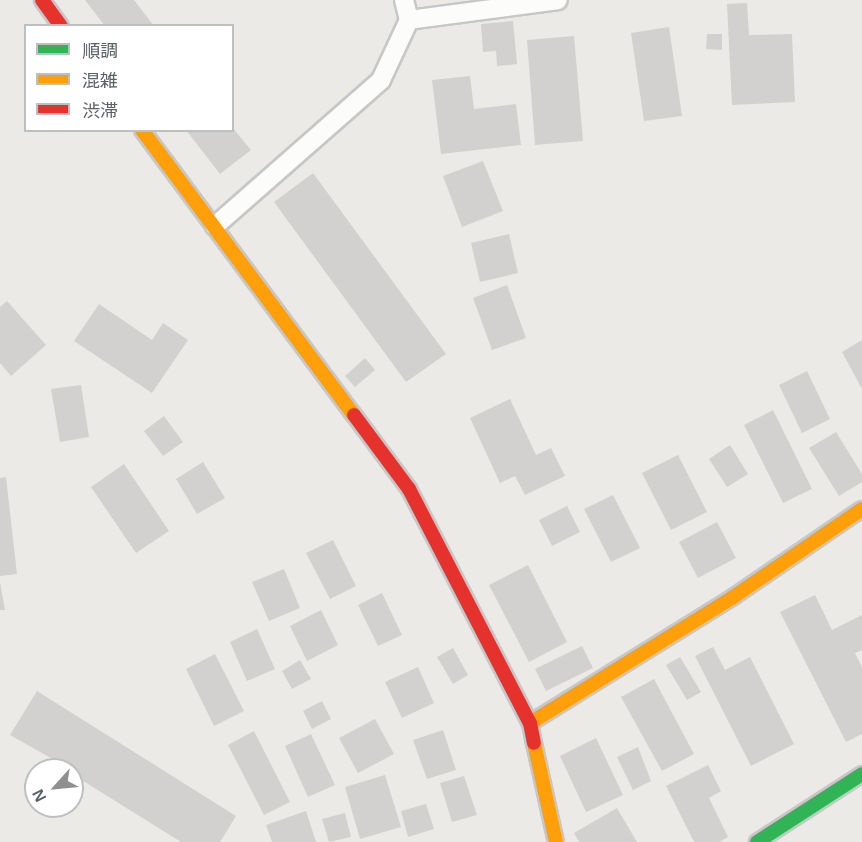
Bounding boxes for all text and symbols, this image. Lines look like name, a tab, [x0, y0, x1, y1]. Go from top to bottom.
legend	[24, 24, 234, 132]
text: 順調	[82, 41, 118, 61]
text: 混雑	[82, 71, 118, 91]
text: 渋滞	[82, 101, 118, 121]
north arrow	[24, 758, 84, 818]
text: N	[29, 786, 49, 805]

